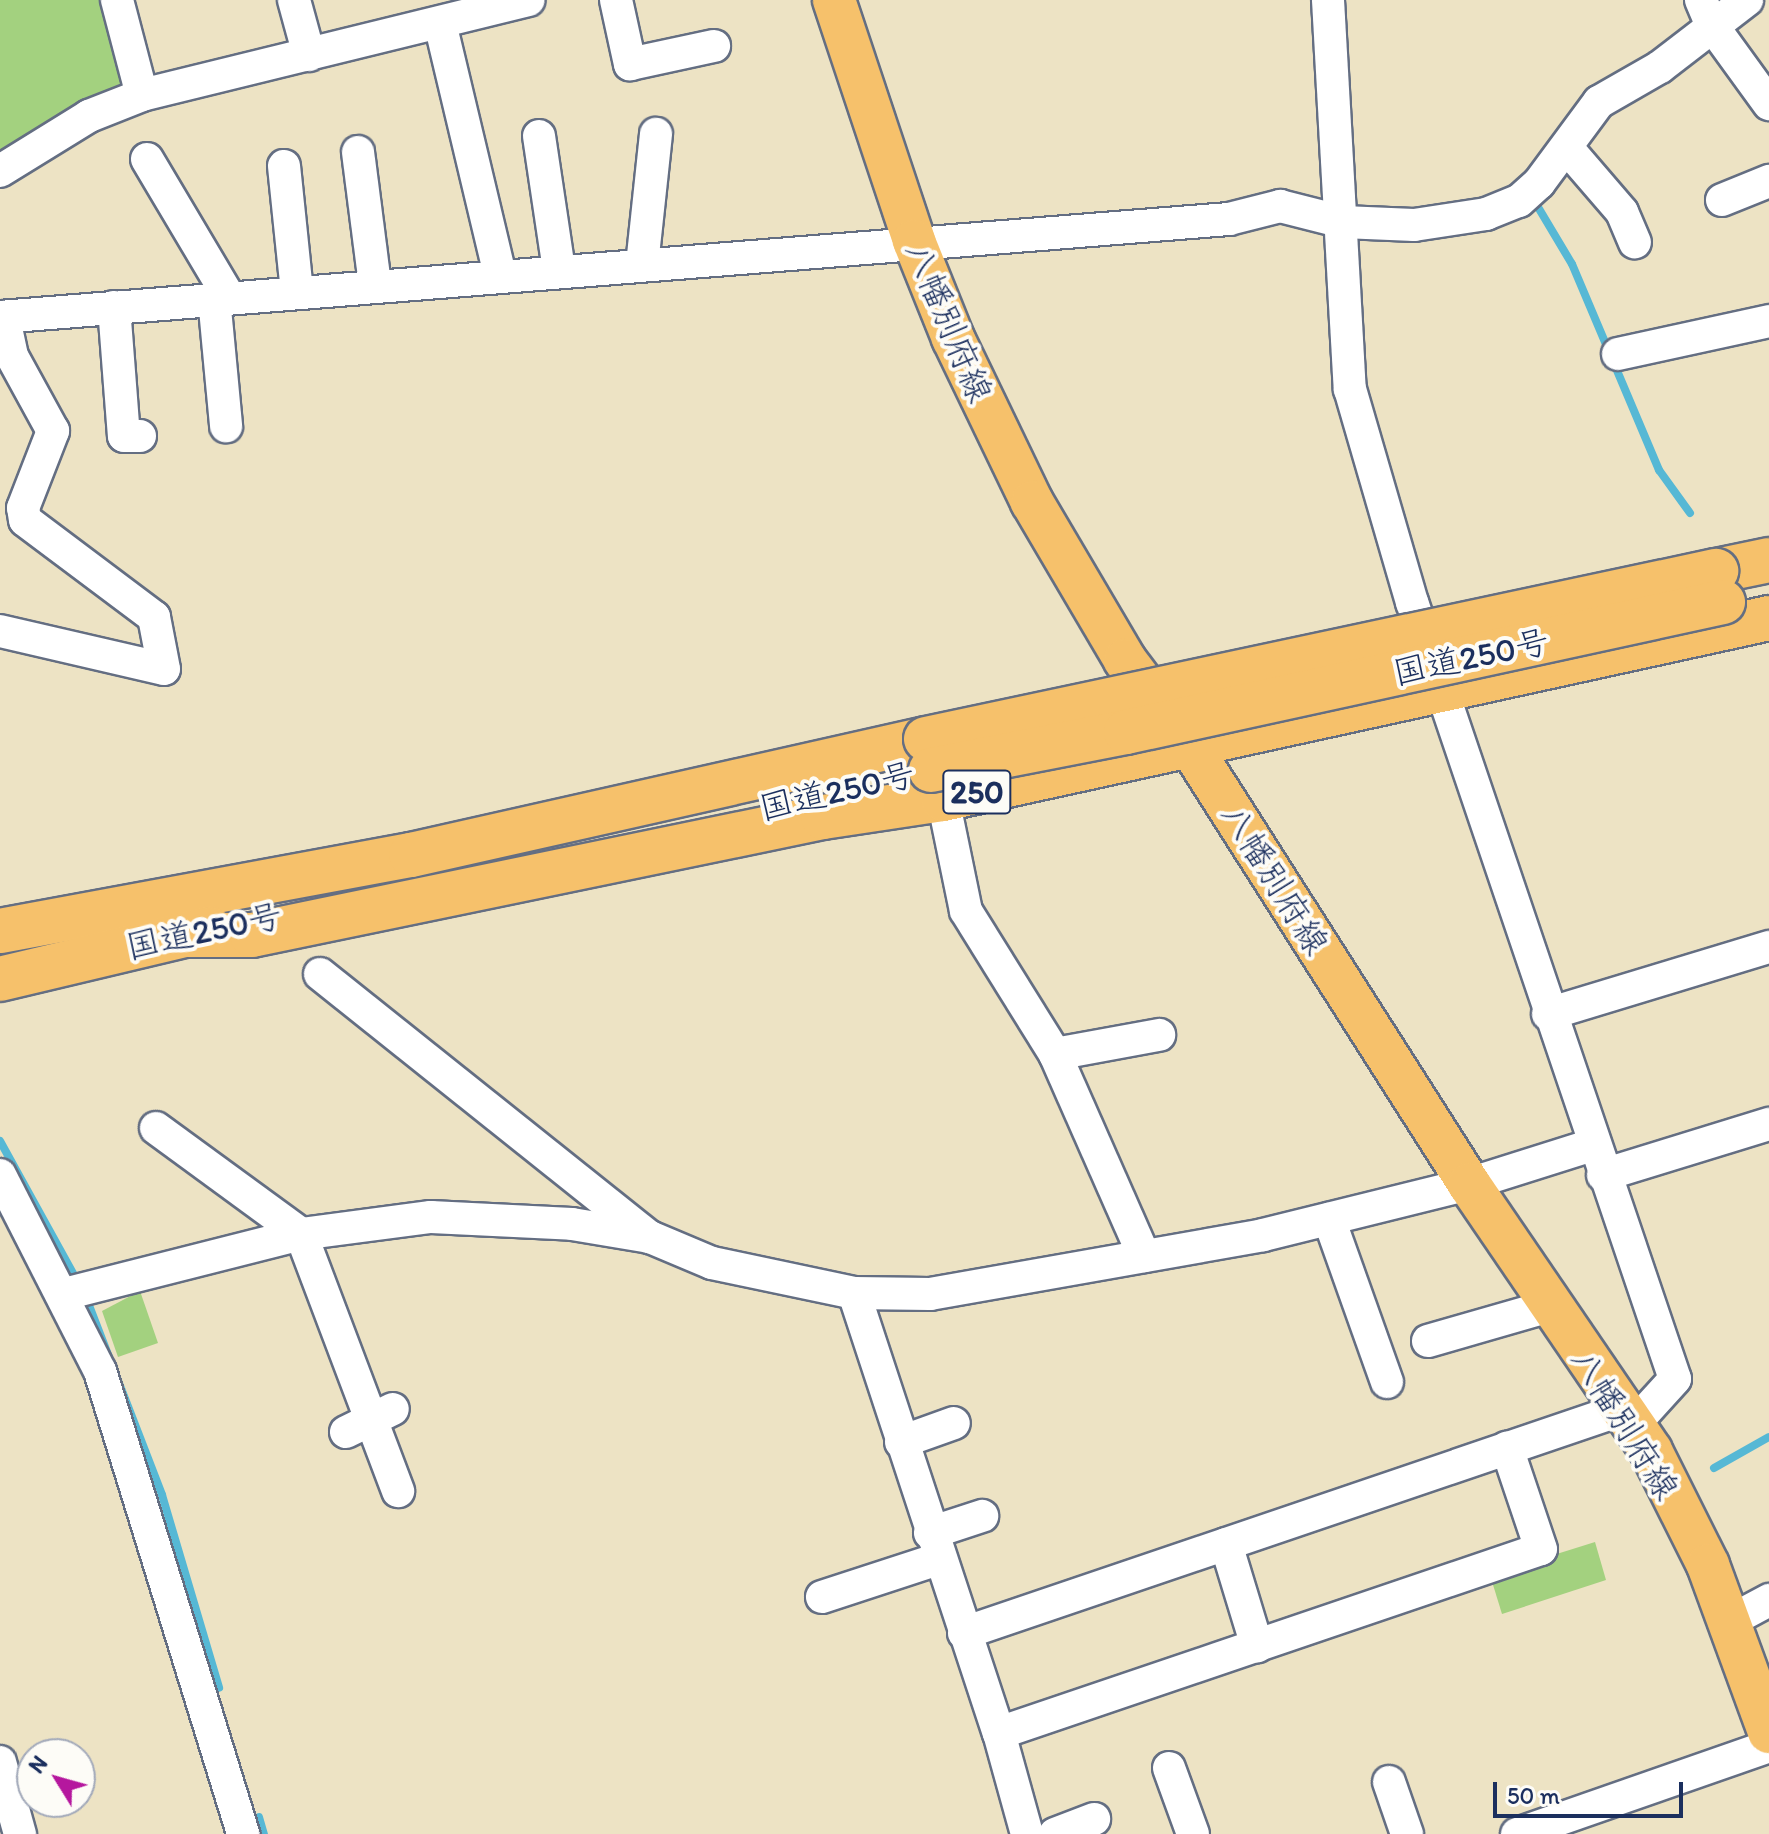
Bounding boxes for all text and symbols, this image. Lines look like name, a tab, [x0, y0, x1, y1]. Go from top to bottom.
street label: 八幡別府線	[897, 236, 1001, 408]
street label: 国道250号	[1389, 621, 1553, 693]
street label: 国道250号	[755, 753, 919, 829]
road number: 250	[941, 764, 1013, 820]
street label: 八幡別府線	[1213, 796, 1337, 962]
street label: 国道250号	[122, 895, 286, 967]
street label: 八幡別府線	[1563, 1341, 1687, 1507]
north arrow	[16, 1738, 96, 1818]
text: N	[23, 1750, 53, 1779]
scale bar	[1497, 1766, 1687, 1816]
text: 50 m	[1507, 1781, 1560, 1810]

